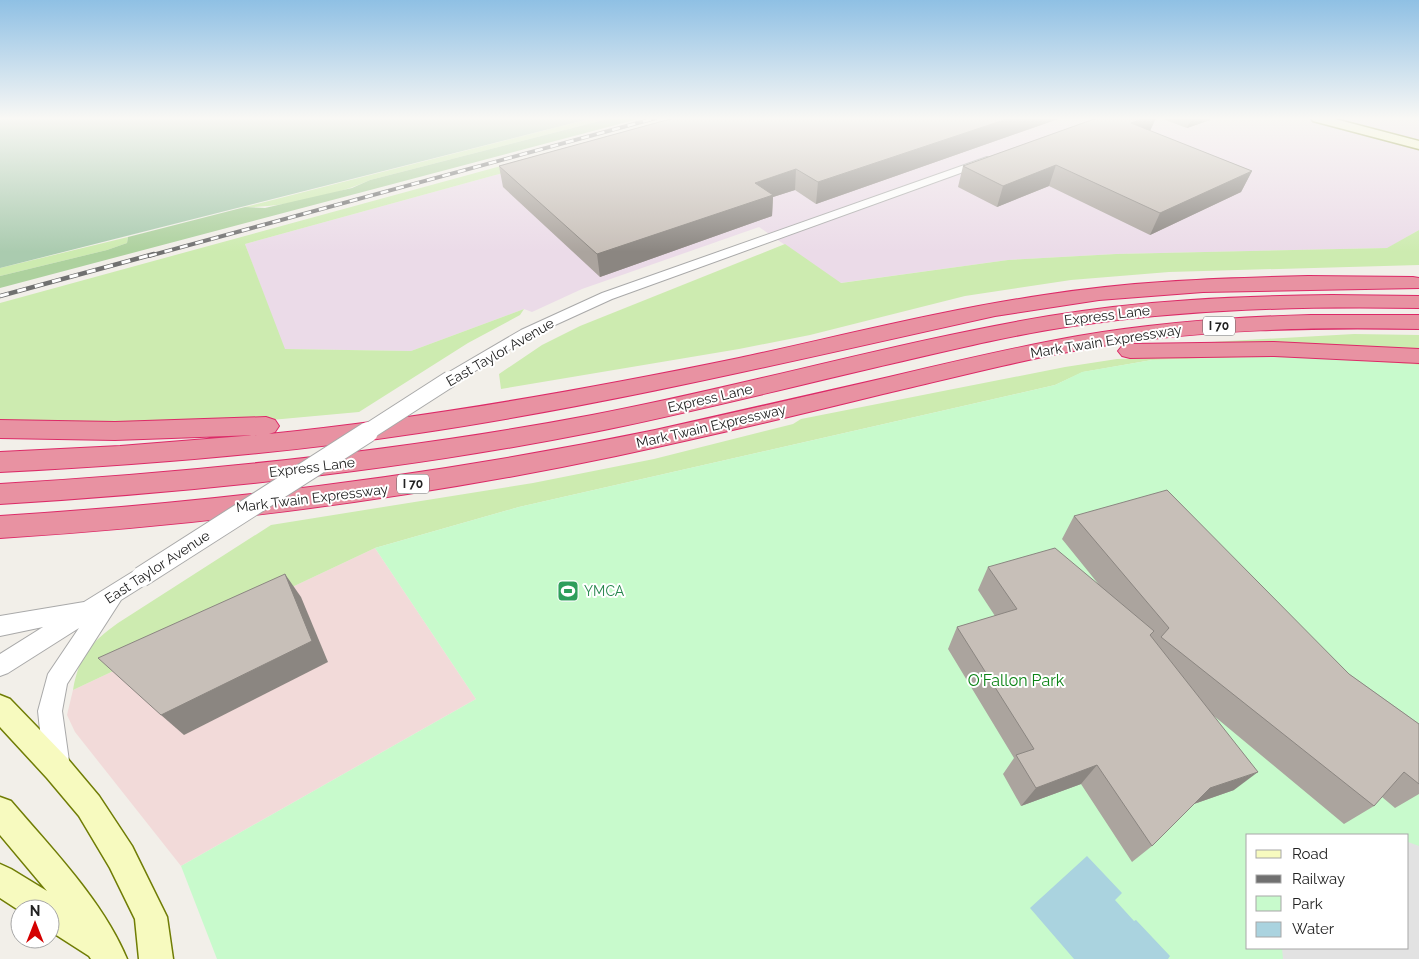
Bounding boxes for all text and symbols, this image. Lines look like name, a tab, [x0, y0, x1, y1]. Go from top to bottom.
street label: Express Lane	[1063, 302, 1151, 328]
street label: East Taylor Avenue	[443, 315, 557, 389]
road number: I 70	[1203, 316, 1235, 336]
street label: Mark Twain Expressway	[1029, 321, 1183, 361]
street label: Express Lane	[666, 380, 754, 416]
street label: Mark Twain Expressway	[635, 401, 788, 451]
street label: Express Lane	[268, 454, 356, 480]
road number: I 70	[397, 474, 429, 494]
street label: Mark Twain Expressway	[235, 481, 389, 515]
street label: East Taylor Avenue	[102, 527, 212, 607]
sports icon: YMCA	[556, 579, 580, 603]
place label: YMCA	[584, 583, 625, 599]
park label: O'Fallon Park	[968, 671, 1065, 690]
legend	[1246, 834, 1409, 949]
text: Road	[1292, 845, 1328, 863]
text: Railway	[1292, 870, 1345, 888]
text: Park	[1292, 895, 1323, 913]
north arrow	[10, 899, 60, 949]
text: N	[30, 903, 40, 919]
text: Water	[1292, 920, 1335, 938]

